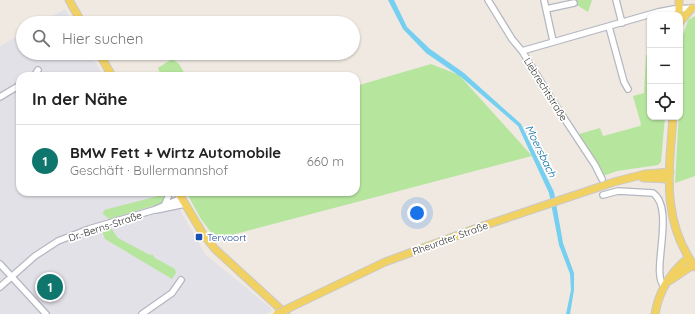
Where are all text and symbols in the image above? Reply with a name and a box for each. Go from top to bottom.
map controls [647,12,683,120]
button: + [647,12,683,48]
search box [16,16,360,60]
icon: search [30,27,52,49]
text: Hier suchen [62,29,143,48]
button: − [647,48,683,84]
street label: Liebrechtstraße [521,55,570,124]
button: locate [647,84,683,120]
text: In der Nähe [32,88,128,109]
water label: Moersbach [522,122,560,180]
text: BMW Fett + Wirtz Automobile [70,143,281,162]
text: 1 [42,153,48,169]
text: 660 m [307,153,344,169]
text: Geschäft · Bullermannshof [70,162,228,178]
your location [407,203,427,223]
street label: Dr.-Berns-Straße [67,208,144,244]
street label: Rheurdter Straße [411,219,490,258]
place label: Tervoort [207,231,247,244]
marker: Tervoort [194,232,204,242]
pin: 1 [37,272,63,302]

